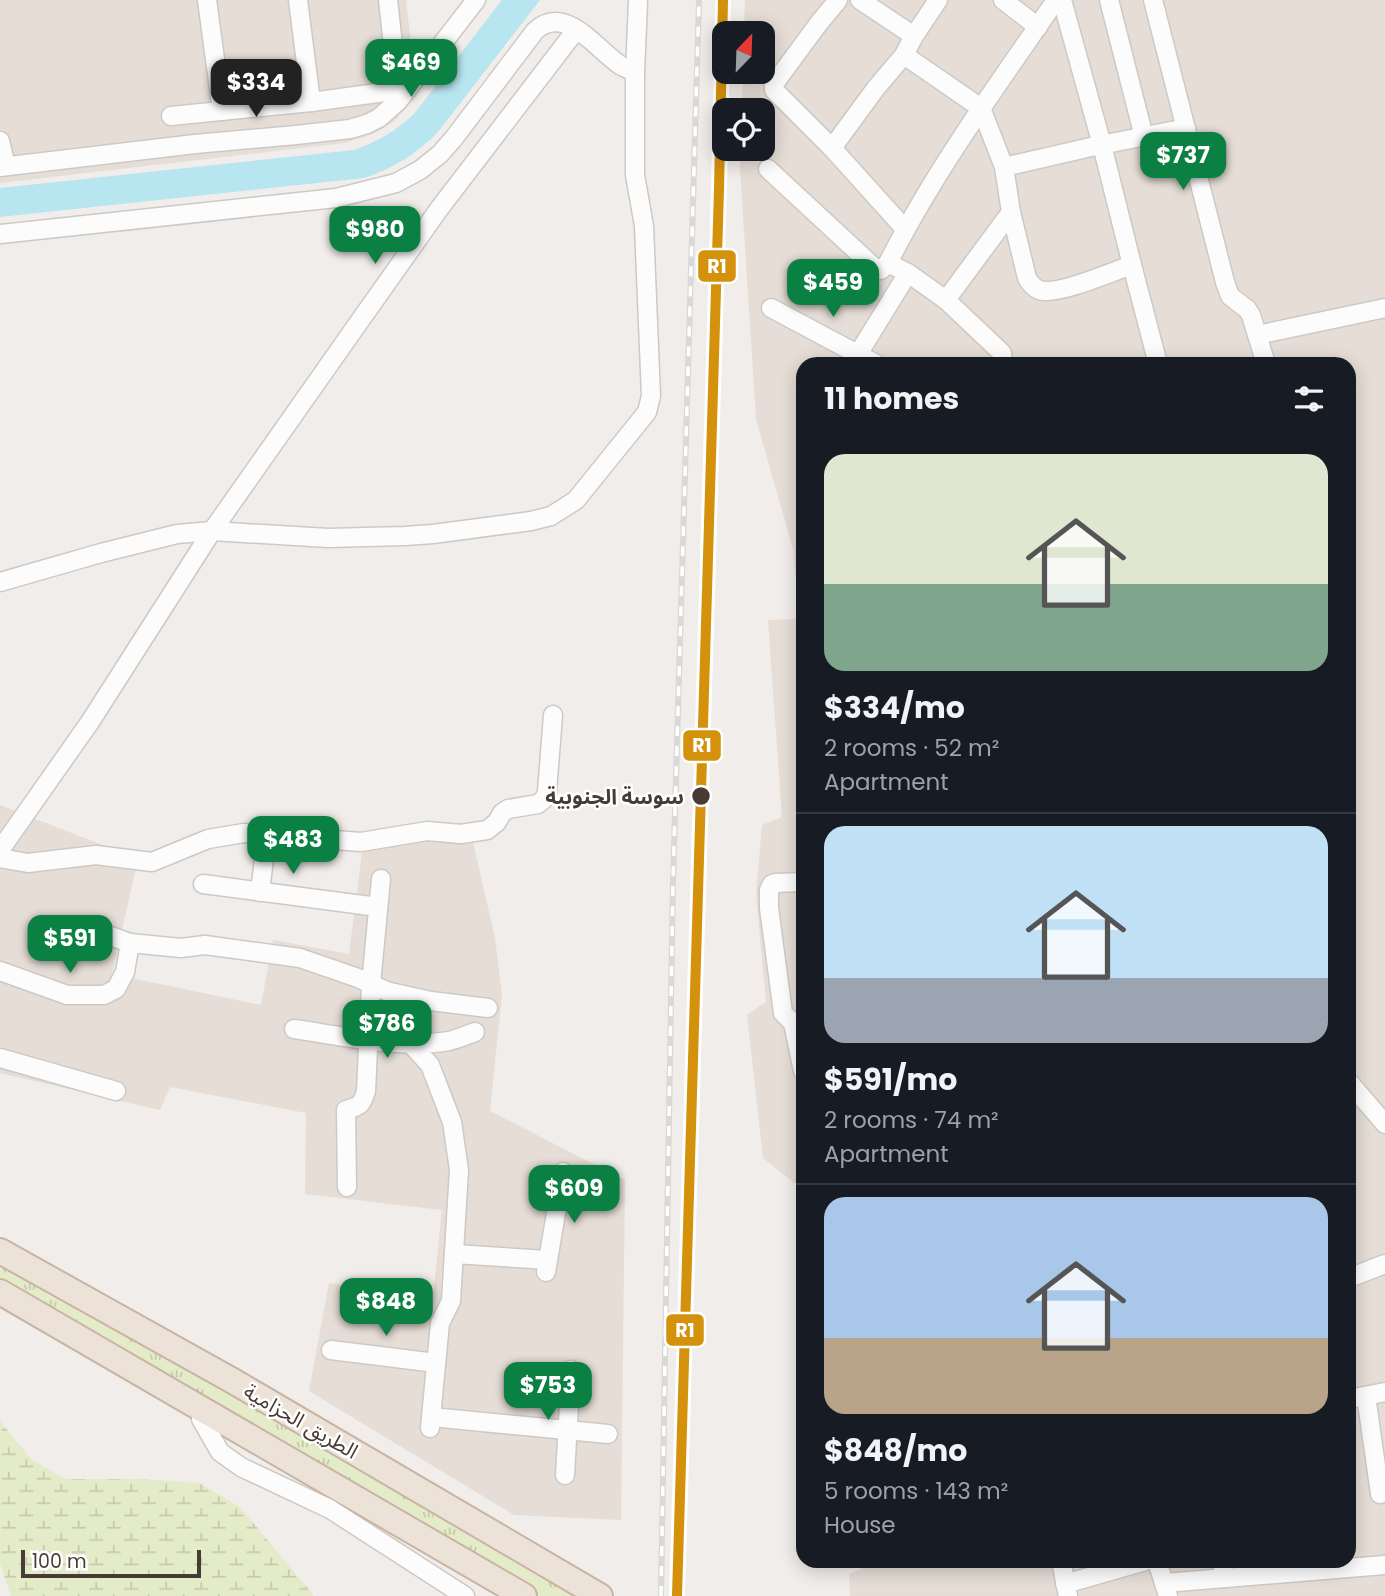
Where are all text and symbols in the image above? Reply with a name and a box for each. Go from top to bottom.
north arrow [712,21,775,84]
map controls [712,21,775,161]
pin: $469 [370,40,452,99]
text: $469 [381,46,441,78]
pin: $334 [215,60,297,119]
text: $334 [227,66,285,98]
button: locate [712,98,775,161]
pin: $737 [1142,132,1224,192]
text: $737 [1156,139,1210,171]
pin: $980 [334,206,416,266]
text: $980 [345,213,405,245]
line badge: R1 [697,249,737,283]
text: R1 [707,253,727,280]
pin: $459 [792,260,874,319]
text: $459 [803,266,863,298]
text: 11 homes [824,377,959,420]
icon: filters [1290,380,1328,418]
icon: home [1013,500,1139,626]
text: $334/mo [824,686,965,729]
line badge: R1 [682,729,722,762]
text: R1 [692,732,712,759]
text: 2 rooms · 52 m² [824,732,999,764]
text: Apartment [824,766,949,798]
place label: سوسة الجنوبية [545,782,684,811]
marker: سوسة الجنوبية [690,785,712,807]
pin: $483 [252,816,334,876]
text: $483 [263,823,323,855]
icon: home [1013,872,1139,998]
pin: $591 [29,916,111,975]
text: $591 [44,922,96,954]
pin: $786 [346,1000,428,1060]
text: $786 [359,1007,416,1039]
text: $591/mo [824,1058,957,1101]
text: 2 rooms · 74 m² [824,1104,999,1136]
text: Apartment [824,1138,949,1170]
pin: $609 [533,1166,615,1225]
text: $609 [545,1172,603,1204]
icon: home [1013,1243,1139,1369]
pin: $848 [345,1278,427,1338]
text: $848 [356,1285,416,1317]
line badge: R1 [665,1313,705,1347]
text: R1 [675,1317,695,1344]
pin: $753 [507,1362,589,1422]
text: $753 [520,1369,576,1401]
street label: الطريق الحزامية [238,1377,364,1465]
text: $848/mo [824,1429,967,1472]
text: 5 rooms · 143 m² [824,1475,1008,1507]
text: House [824,1509,896,1541]
scale bar [21,1547,201,1579]
text: 100 m [32,1548,87,1575]

